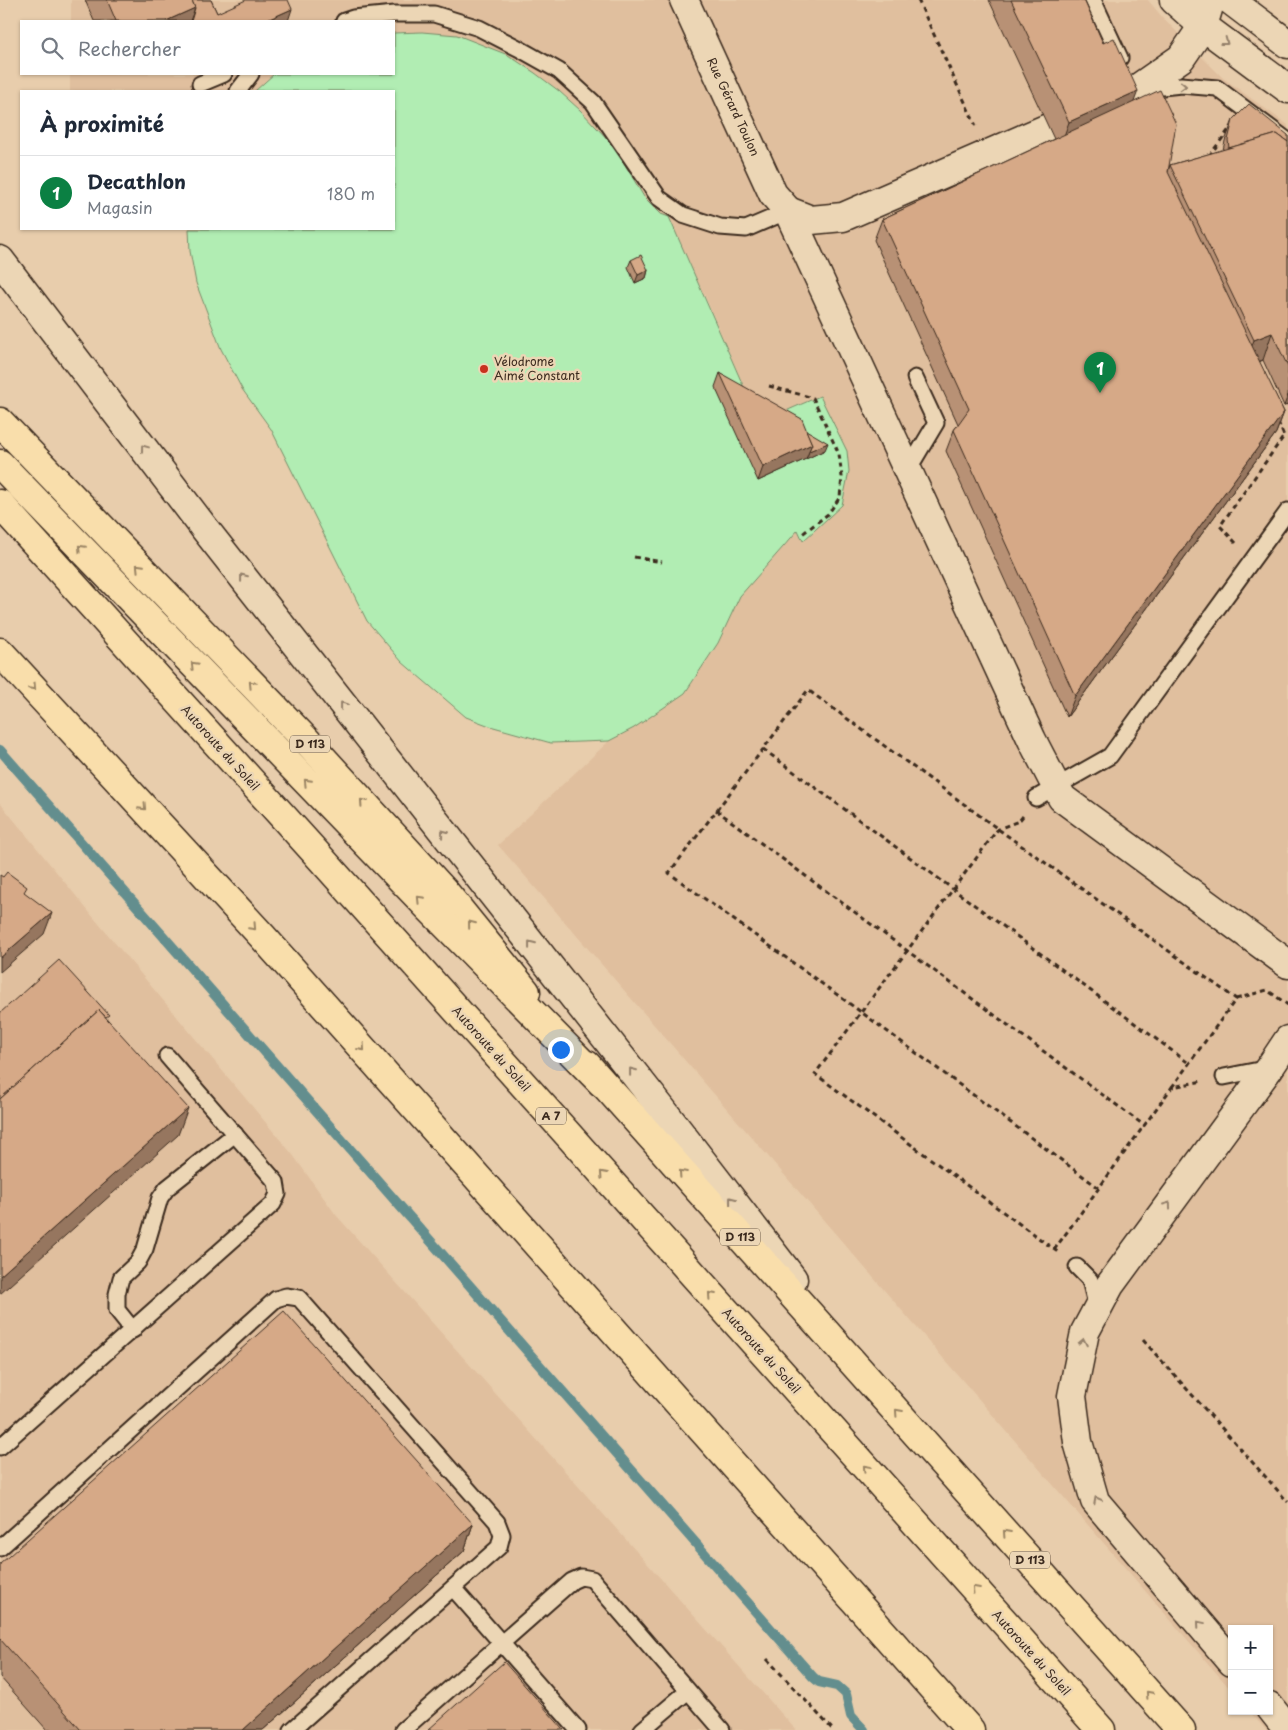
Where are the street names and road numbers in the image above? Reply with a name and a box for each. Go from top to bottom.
street label: Rue Gérard Toulon [703,54,765,159]
street label: Autoroute du Soleil [177,701,264,794]
road number: D 113 [290,736,330,752]
street label: Autoroute du Soleil [448,1002,535,1095]
road number: A 7 [536,1108,566,1124]
road number: D 113 [720,1228,760,1246]
street label: Autoroute du Soleil [718,1304,805,1397]
road number: D 113 [1010,1552,1050,1568]
street label: Autoroute du Soleil [988,1606,1075,1699]

